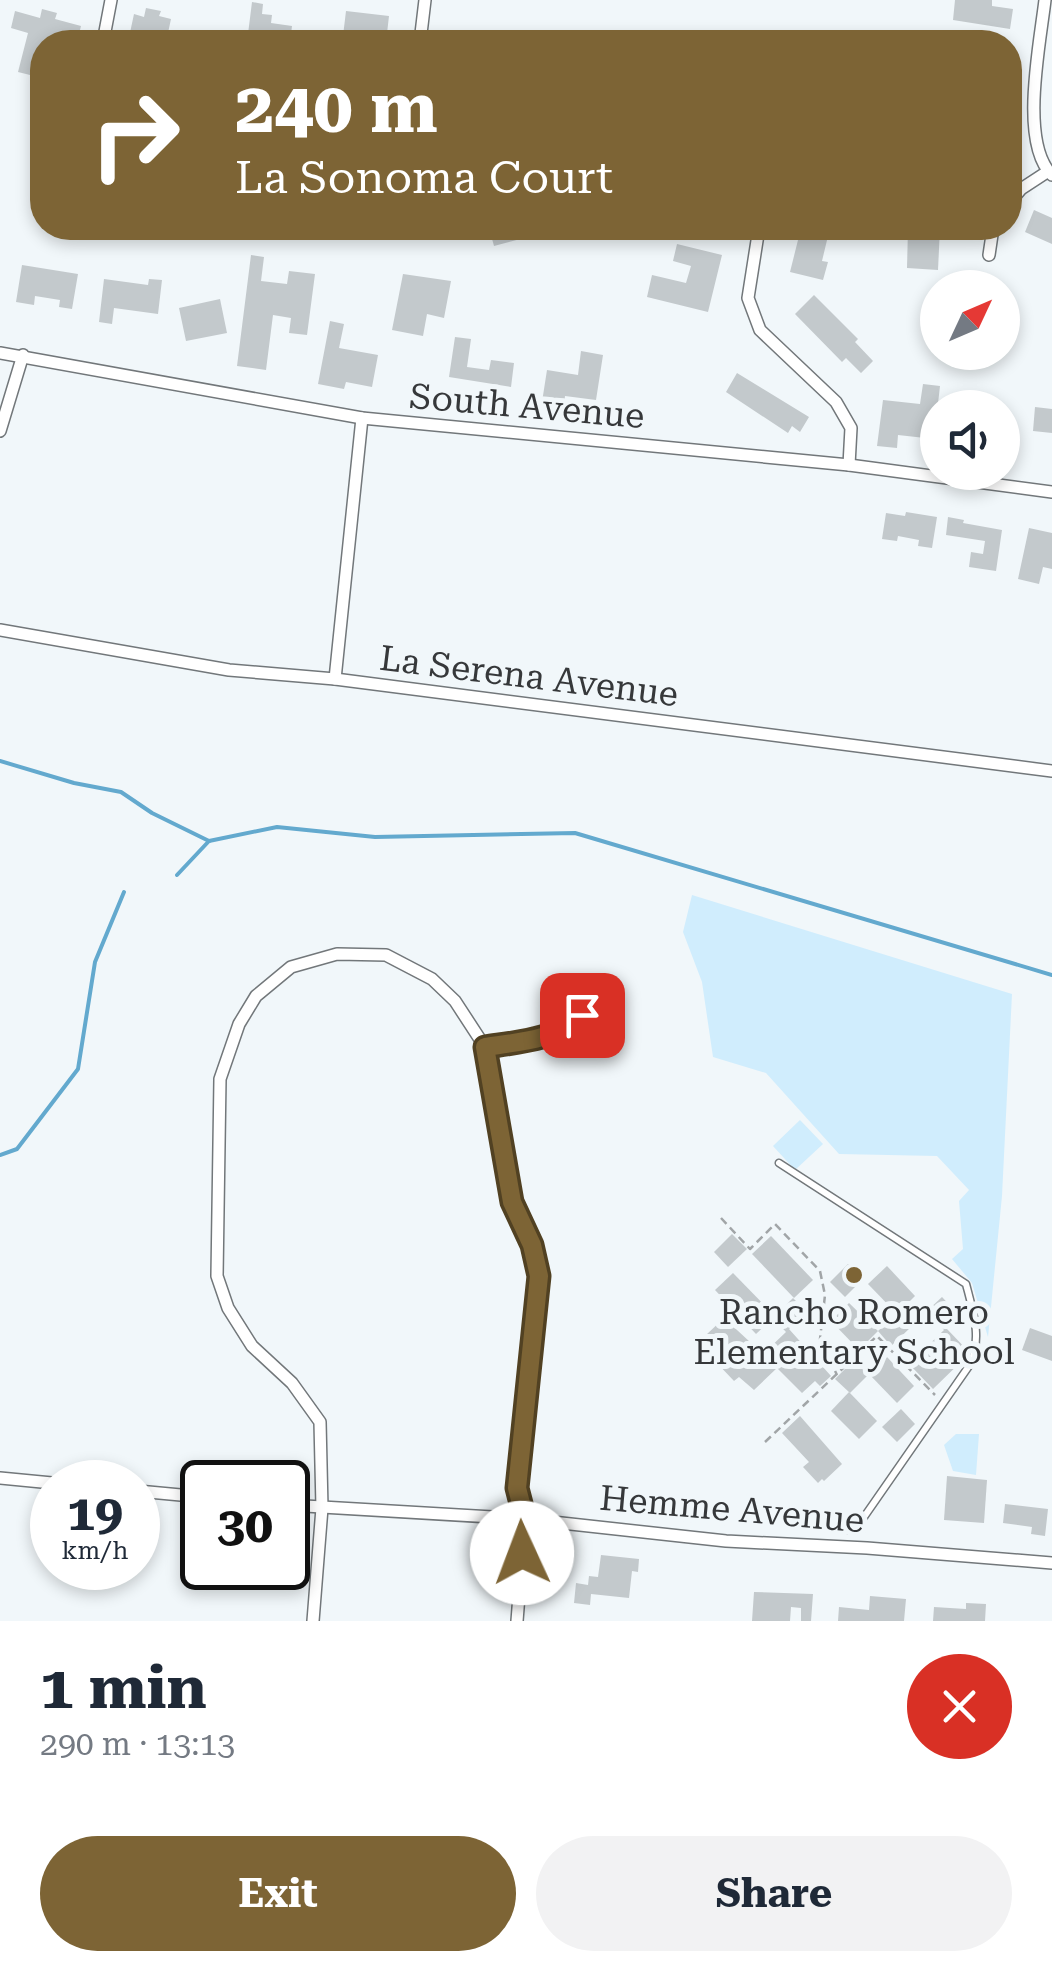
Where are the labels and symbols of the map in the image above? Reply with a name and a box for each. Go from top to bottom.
north arrow [920,270,1020,370]
street label: South Avenue [408,376,646,437]
street label: La Serena Avenue [377,638,681,715]
pin [540,973,625,1058]
marker: Rancho Romero Elementary School [843,1264,865,1286]
place label: Rancho Romero Elementary School [694,1292,1015,1373]
speed limit sign: 30 [180,1460,310,1590]
street label: Hemme Avenue [598,1478,866,1541]
position arrow [470,1501,574,1605]

